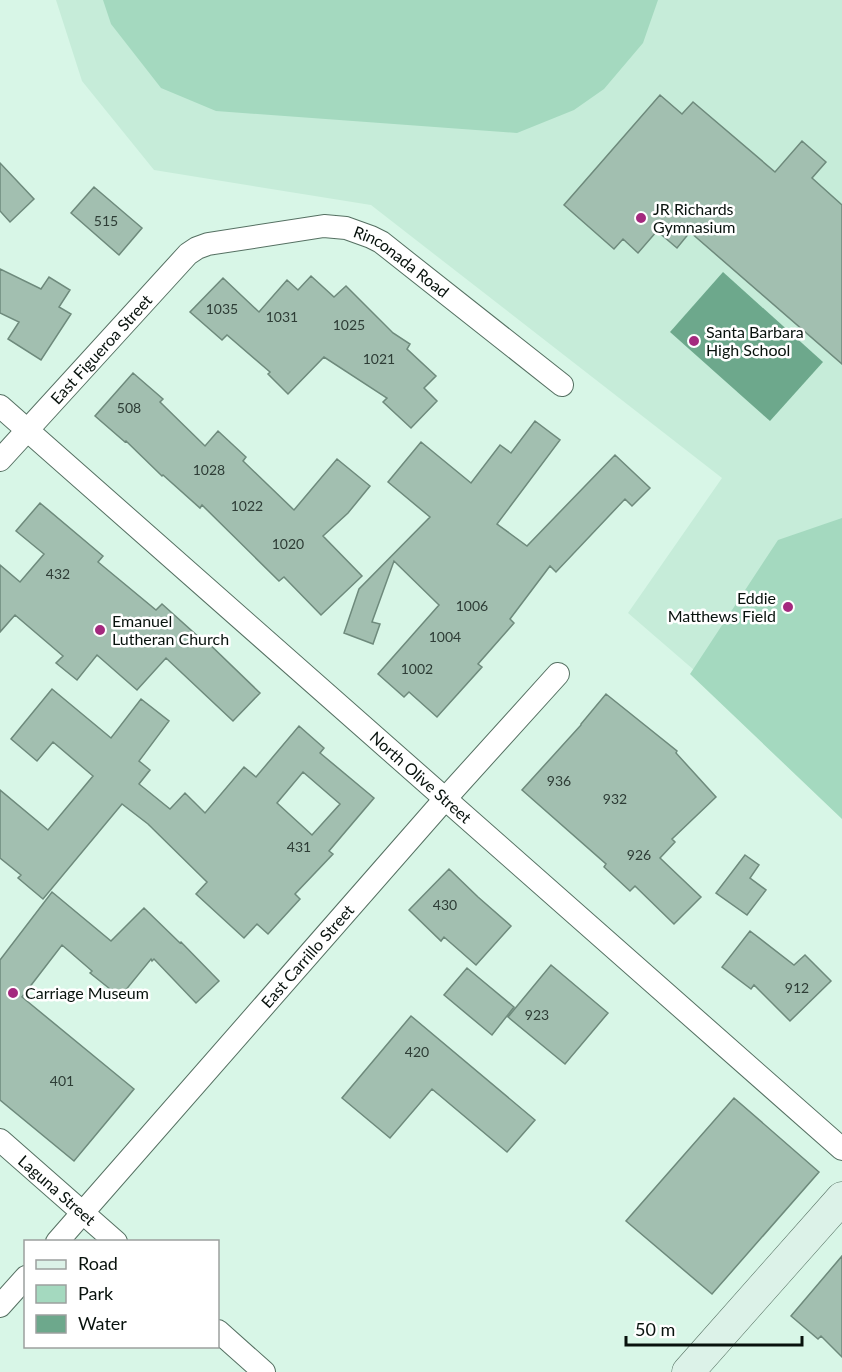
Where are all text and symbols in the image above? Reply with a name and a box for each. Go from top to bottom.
place label: JR Richards Gymnasium [653,199,736,236]
marker: JR Richards Gymnasium [634,211,648,225]
house number: 515 [94,212,118,229]
street label: Rinconada Road [351,222,453,301]
street label: East Figueroa Street [46,290,156,407]
house number: 1035 [206,300,238,317]
house number: 1031 [266,308,298,325]
house number: 1025 [333,316,365,333]
place label: Santa Barbara High School [706,322,804,359]
marker: Santa Barbara High School [687,334,701,348]
house number: 1021 [363,350,395,367]
house number: 508 [117,399,141,416]
house number: 1028 [193,461,225,478]
house number: 1022 [231,497,263,514]
house number: 1020 [272,535,304,552]
house number: 432 [46,565,70,582]
place label: Eddie Matthews Field [668,588,776,625]
house number: 1006 [456,597,488,614]
marker: Eddie Matthews Field [781,600,795,614]
place label: Emanuel Lutheran Church [112,611,229,648]
marker: Emanuel Lutheran Church [93,623,107,637]
house number: 1004 [429,628,461,645]
house number: 1002 [401,660,433,677]
street label: North Olive Street [366,727,476,827]
house number: 936 [547,772,571,789]
house number: 932 [603,790,627,807]
house number: 431 [287,838,311,855]
house number: 926 [627,846,651,863]
house number: 430 [433,896,457,913]
street label: East Carrillo Street [257,900,357,1011]
house number: 912 [785,979,809,996]
place label: Carriage Museum [25,983,149,1002]
marker: Carriage Museum [6,986,20,1000]
house number: 923 [525,1006,549,1023]
house number: 420 [405,1043,429,1060]
house number: 401 [50,1072,74,1089]
street label: Laguna Street [15,1151,100,1229]
legend [24,1240,219,1348]
text: Road [78,1252,118,1274]
text: Park [78,1282,114,1304]
scale bar [626,1309,802,1347]
text: Water [78,1312,127,1334]
text: 50 m [635,1318,675,1340]

